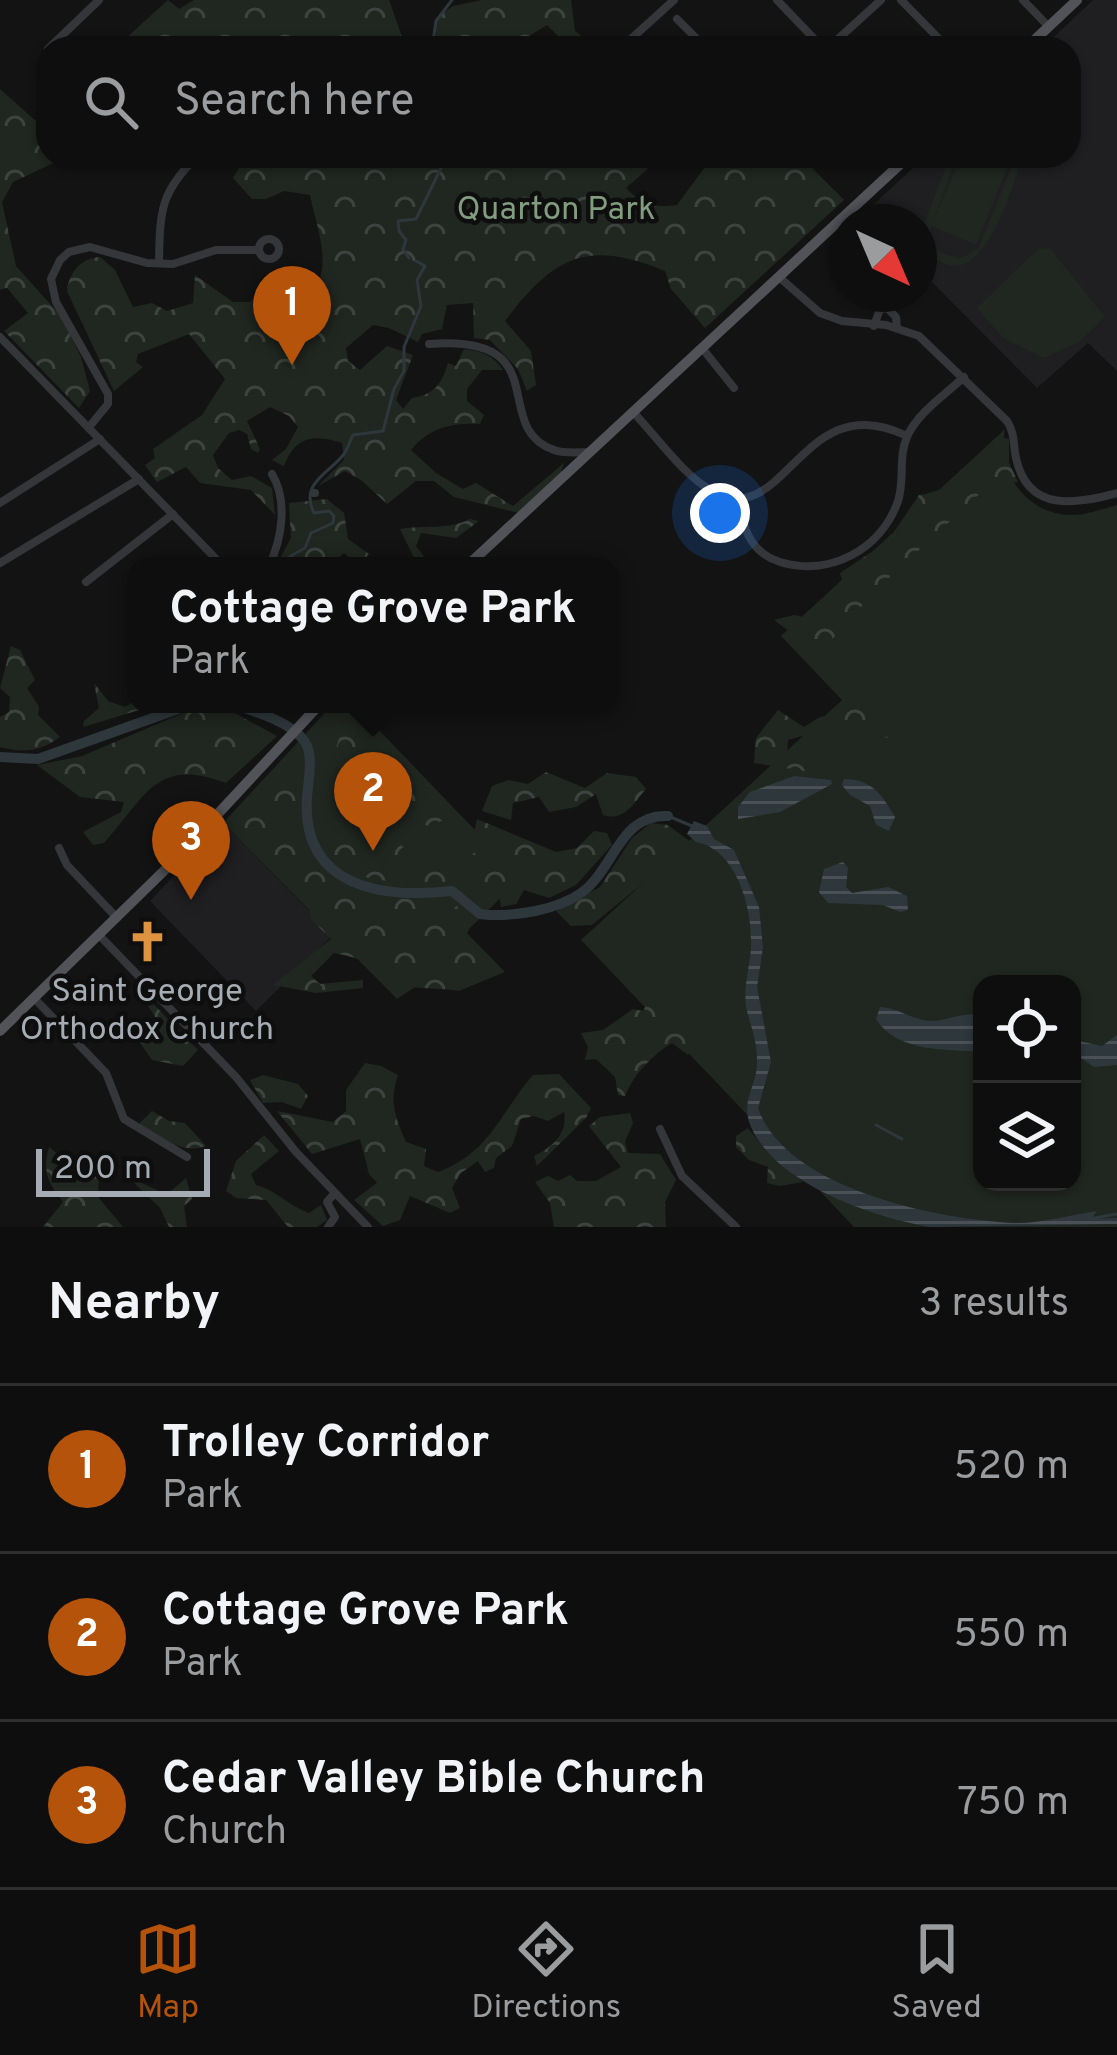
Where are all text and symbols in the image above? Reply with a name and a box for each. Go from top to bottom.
search box [36,36,1081,168]
icon: search [78,69,144,135]
text: Search here [174,74,414,131]
park label: Quarton Park [457,190,655,232]
north arrow [829,204,937,312]
pin: 1 [253,266,331,365]
your location [690,483,750,543]
popup [127,557,619,713]
text: Cottage Grove Park [170,582,576,639]
text: Park [170,639,250,688]
pin: 2 [334,752,412,851]
pin: 3 [152,801,230,900]
church icon: Saint George Orthodox Church [124,918,170,964]
place label: Saint George Orthodox Church [20,972,274,1052]
map controls [973,975,1081,1191]
button: locate [973,975,1081,1083]
button: layers [973,1083,1081,1191]
scale bar [36,1143,210,1196]
text: 200 m [54,1149,152,1191]
text: Nearby [48,1273,220,1338]
text: 3 results [919,1281,1069,1330]
text: Trolley Corridor [162,1416,489,1473]
text: 1 [79,1444,95,1493]
text: 520 m [954,1444,1069,1493]
text: Park [162,1473,243,1522]
text: Cottage Grove Park [162,1584,569,1641]
text: 2 [75,1612,99,1661]
text: 550 m [953,1612,1069,1661]
text: Park [162,1641,243,1690]
text: Cedar Valley Bible Church [162,1752,705,1809]
text: 3 [75,1780,99,1829]
text: 750 m [957,1780,1069,1829]
text: Church [162,1809,287,1858]
tab: Map [135,1916,201,2030]
tab: Directions [471,1916,621,2030]
tab: Saved [891,1916,982,2030]

